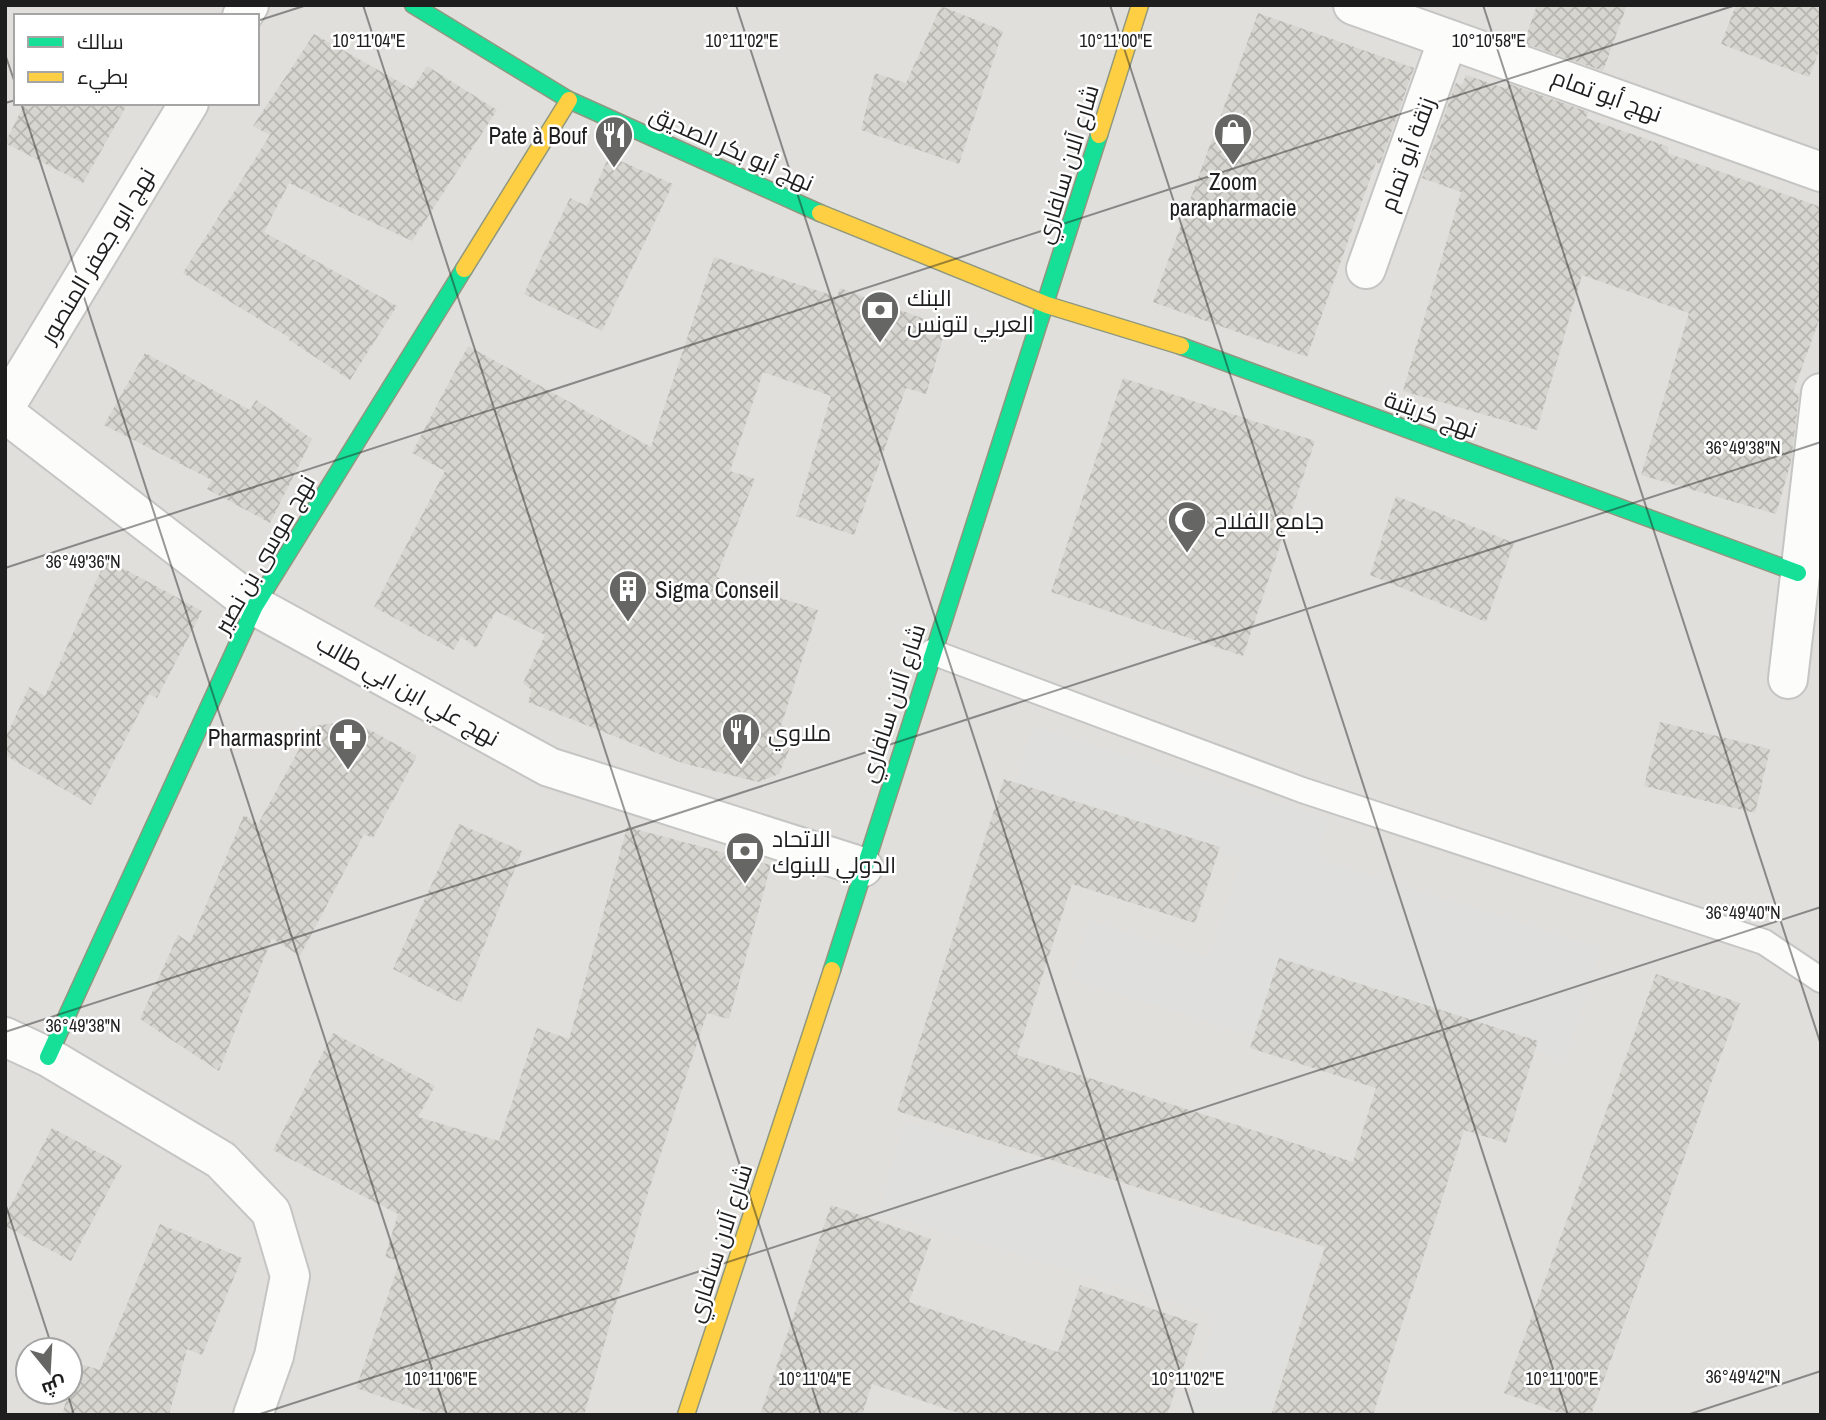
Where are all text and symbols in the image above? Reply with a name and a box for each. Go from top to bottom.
legend [14,14,259,105]
text: سالك [77,27,124,56]
text: 10°11'04"E [332,28,406,53]
text: 10°11'02"E [705,28,779,53]
text: 10°11'00"E [1079,28,1153,53]
text: 10°10'58"E [1452,28,1526,53]
street label: نهج أبو تمام [1547,61,1666,130]
text: بطيء [77,62,128,93]
street label: شارع آلان سافاري [1028,81,1109,248]
street label: زنقة أبو تمام [1372,93,1443,216]
street label: نهج أبو بكر الصديق [645,98,819,199]
shop icon: Zoom parapharmacie [1212,111,1254,166]
restaurant icon: Pate à Bouf [593,114,635,169]
place label: Pate à Bouf [488,120,588,151]
street label: نهج ابو جعفر المنصور [31,161,163,351]
place label: Zoom parapharmacie [1170,166,1296,223]
place label: البنك العربي لتونس [907,282,1034,342]
bank icon: البنك العربي لتونس [859,289,901,344]
street label: نهج كريتبة [1380,383,1482,446]
text: 36°49'38"N [1705,435,1781,460]
street label: نهج موسى بن نصير [205,469,323,641]
mosque icon: جامع الفلاح [1166,499,1208,554]
place label: جامع الفلاح [1214,505,1324,537]
text: 36°49'36"N [45,549,121,574]
building icon: Sigma Conseil [607,568,649,623]
place label: Sigma Conseil [655,574,779,605]
street label: شارع آلان سافاري [852,620,935,787]
street label: نهج علي ابن ابي طالب [310,627,505,756]
restaurant icon: ملاوي [720,711,762,766]
pharmacy icon: Pharmasprint [327,716,369,771]
place label: ملاوي [768,717,831,751]
place label: Pharmasprint [208,722,321,753]
place label: الاتحاد الدولي للبنوك [772,823,896,883]
bank icon: الاتحاد الدولي للبنوك [724,830,766,885]
text: 36°49'40"N [1705,900,1781,925]
text: 36°49'38"N [45,1013,121,1038]
street label: شارع آلان سافاري [679,1160,762,1327]
north arrow [14,1336,84,1406]
text: 36°49'42"N [1705,1364,1781,1389]
text: 10°11'06"E [404,1366,478,1391]
text: 10°11'04"E [778,1366,852,1391]
text: 10°11'02"E [1151,1366,1225,1391]
text: 10°11'00"E [1525,1366,1599,1391]
text: ش [39,1371,70,1403]

